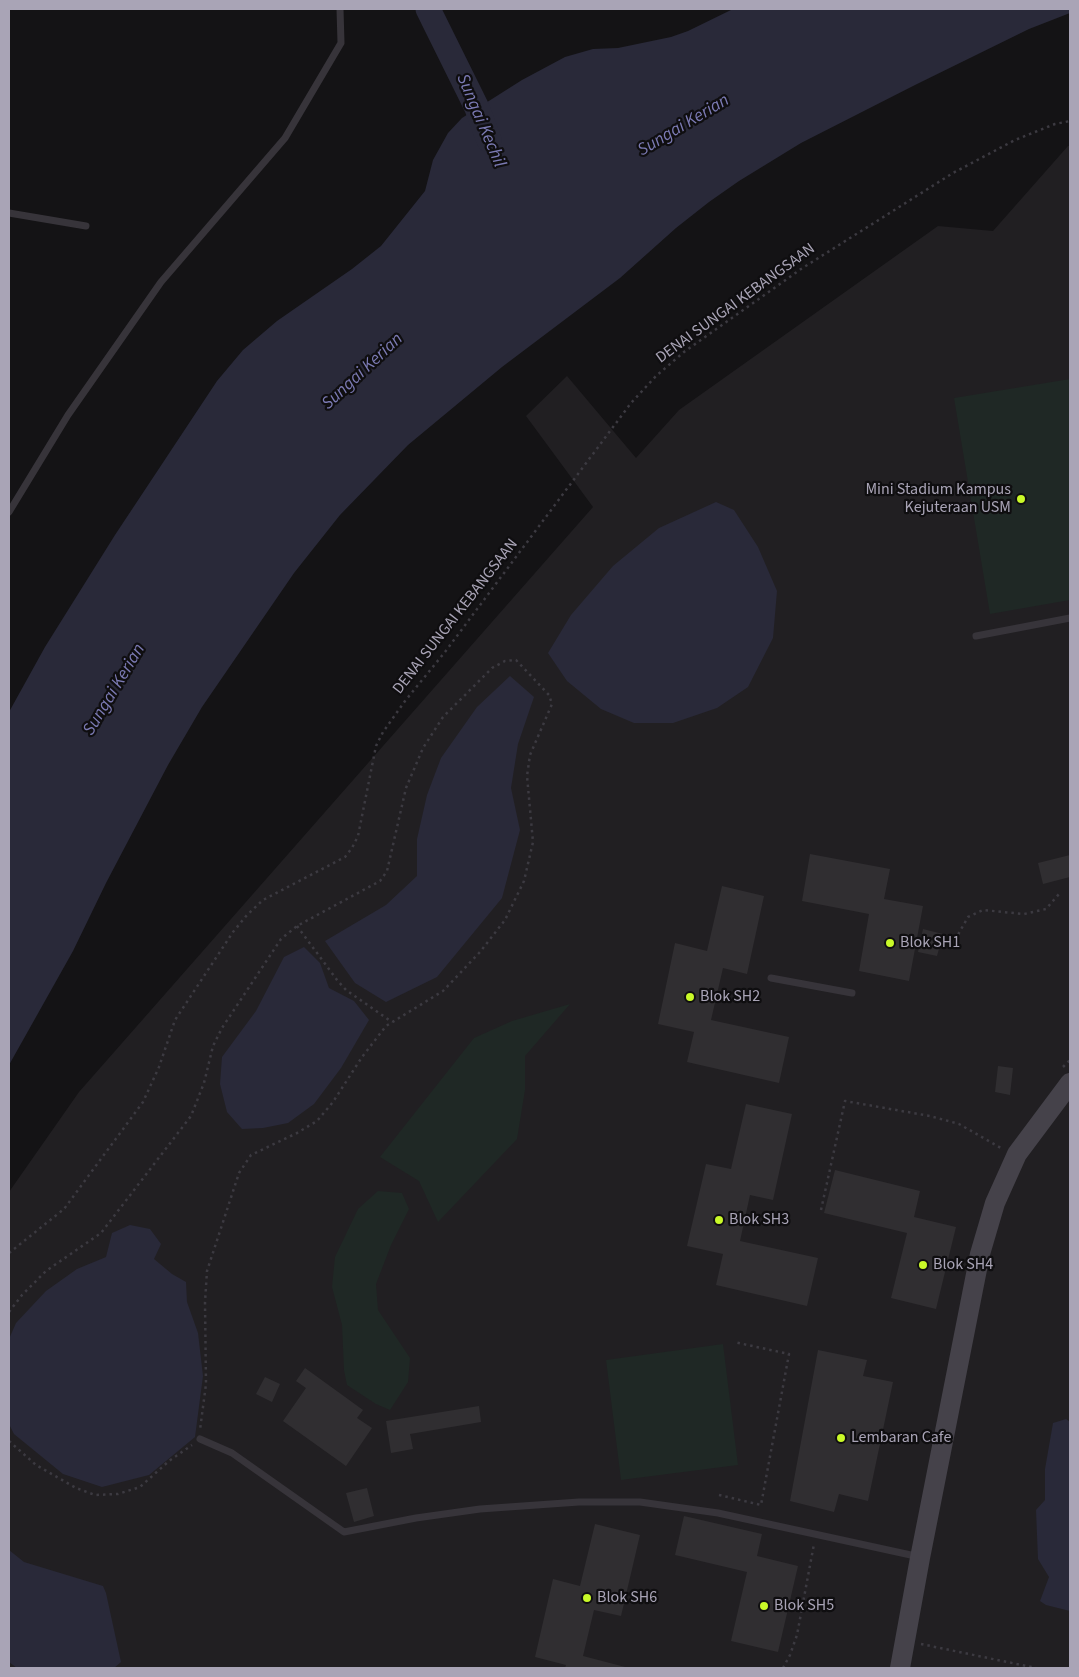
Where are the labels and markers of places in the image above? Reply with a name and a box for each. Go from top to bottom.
place label: Mini Stadium Kampus Kejuteraan USM [865,480,1011,518]
marker: Mini Stadium Kampus Kejuteraan USM [1015,493,1027,505]
place label: Blok SH1 [900,933,960,953]
marker: Blok SH1 [884,937,896,949]
place label: Blok SH2 [700,987,760,1007]
marker: Blok SH2 [684,991,696,1003]
place label: Blok SH3 [729,1210,789,1230]
marker: Blok SH3 [713,1214,725,1226]
place label: Blok SH4 [933,1255,993,1275]
marker: Blok SH4 [917,1259,929,1271]
place label: Lembaran Cafe [851,1428,951,1448]
marker: Lembaran Cafe [835,1432,847,1444]
place label: Blok SH6 [597,1588,657,1608]
marker: Blok SH6 [581,1592,593,1604]
place label: Blok SH5 [774,1596,834,1616]
marker: Blok SH5 [758,1600,770,1612]

